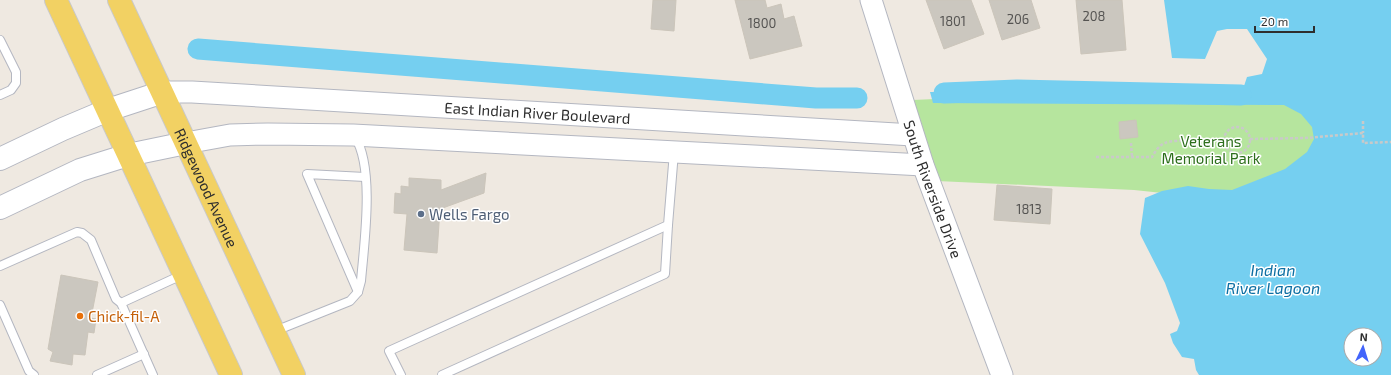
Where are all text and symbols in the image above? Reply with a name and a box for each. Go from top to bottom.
house number: 208 [1082,8,1106,24]
scale bar [1255,8,1314,34]
house number: 206 [1007,11,1029,27]
house number: 1801 [940,13,966,29]
text: 20 m [1261,14,1288,28]
house number: 1800 [748,15,776,31]
street label: East Indian River Boulevard [444,98,631,127]
street label: South Riverside Drive [900,118,966,261]
street label: Ridgewood Avenue [171,125,242,250]
park label: Veterans Memorial Park [1162,132,1261,167]
house number: 1813 [1016,201,1042,217]
place label: Wells Fargo [429,205,510,223]
marker: Wells Fargo [416,209,426,219]
water label: Indian River Lagoon [1226,260,1320,297]
place label: Chick-fil-A [88,307,160,325]
marker: Chick-fil-A [75,311,85,321]
north arrow [1343,327,1383,367]
text: N [1359,330,1368,343]

